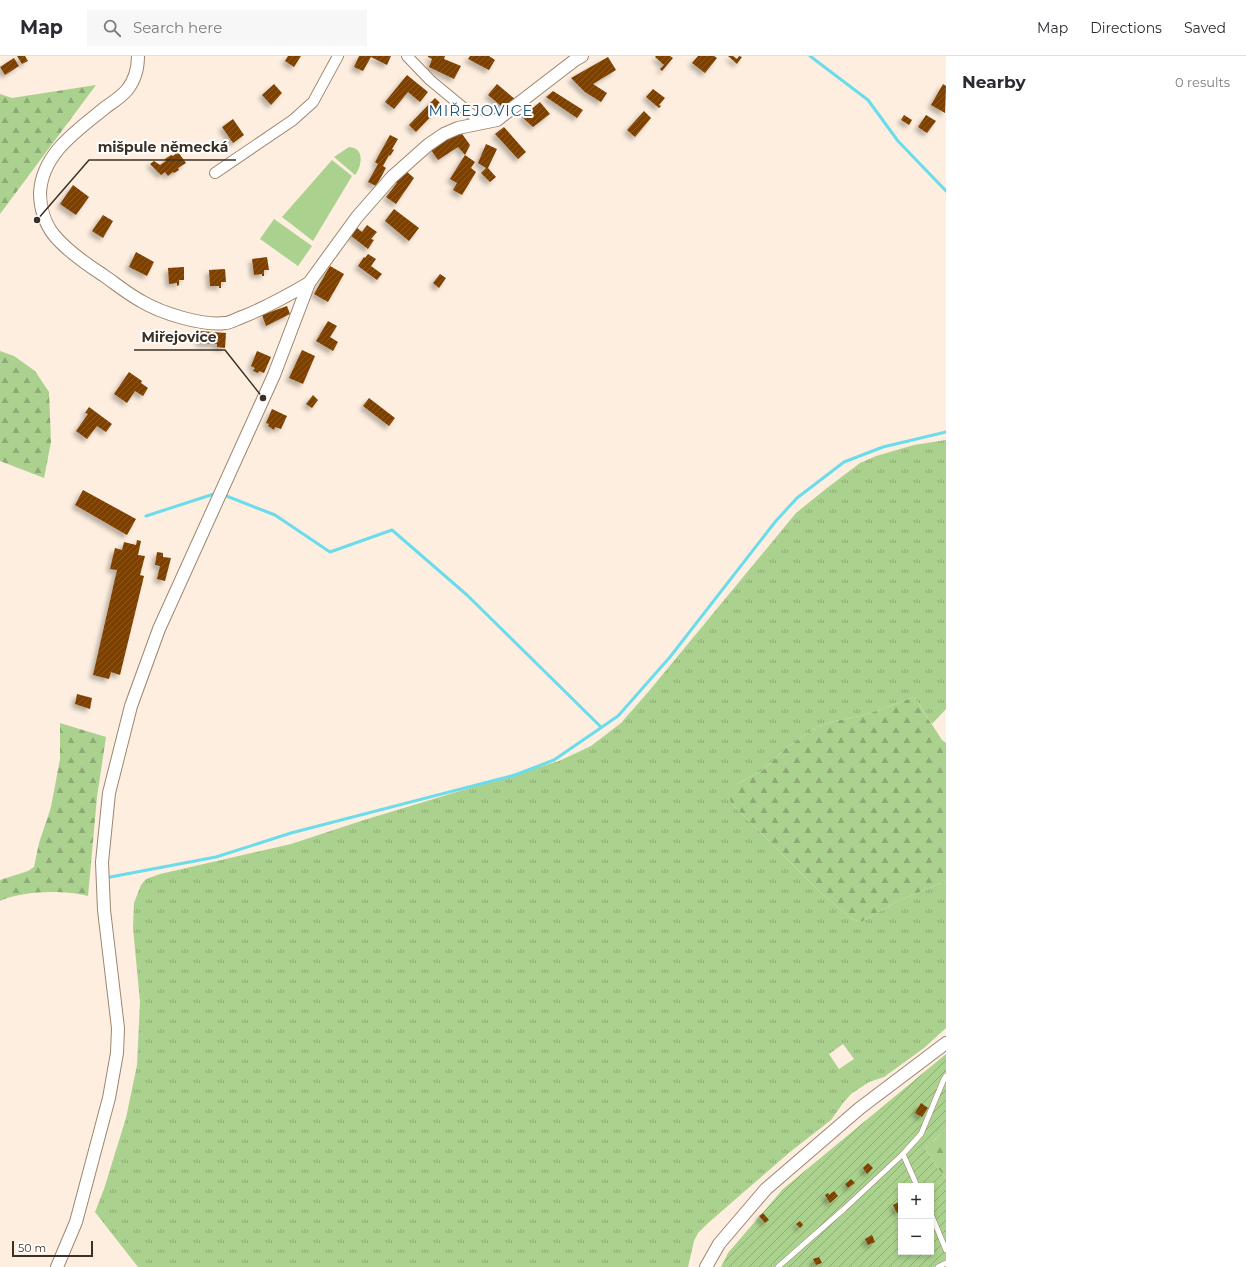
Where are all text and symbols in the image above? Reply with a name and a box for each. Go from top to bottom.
search box [87,10,367,46]
text: Map [20,16,63,39]
icon: search [101,17,123,39]
text: Search here [133,18,222,37]
text: Map [1037,19,1068,37]
text: Directions [1090,19,1162,37]
text: Saved [1184,19,1226,37]
text: Nearby [962,72,1026,92]
text: 0 results [1175,74,1230,90]
district label: MIŘEJOVICE [429,101,533,120]
callout: mišpule německá [89,134,236,160]
text: mišpule německá [98,138,228,156]
callout: Miřejovice [134,324,225,350]
text: Miřejovice [141,328,217,346]
map controls [898,1183,934,1255]
button: + [898,1183,934,1219]
button: − [898,1219,934,1255]
scale bar [12,1239,93,1258]
text: 50 m [18,1241,46,1255]

